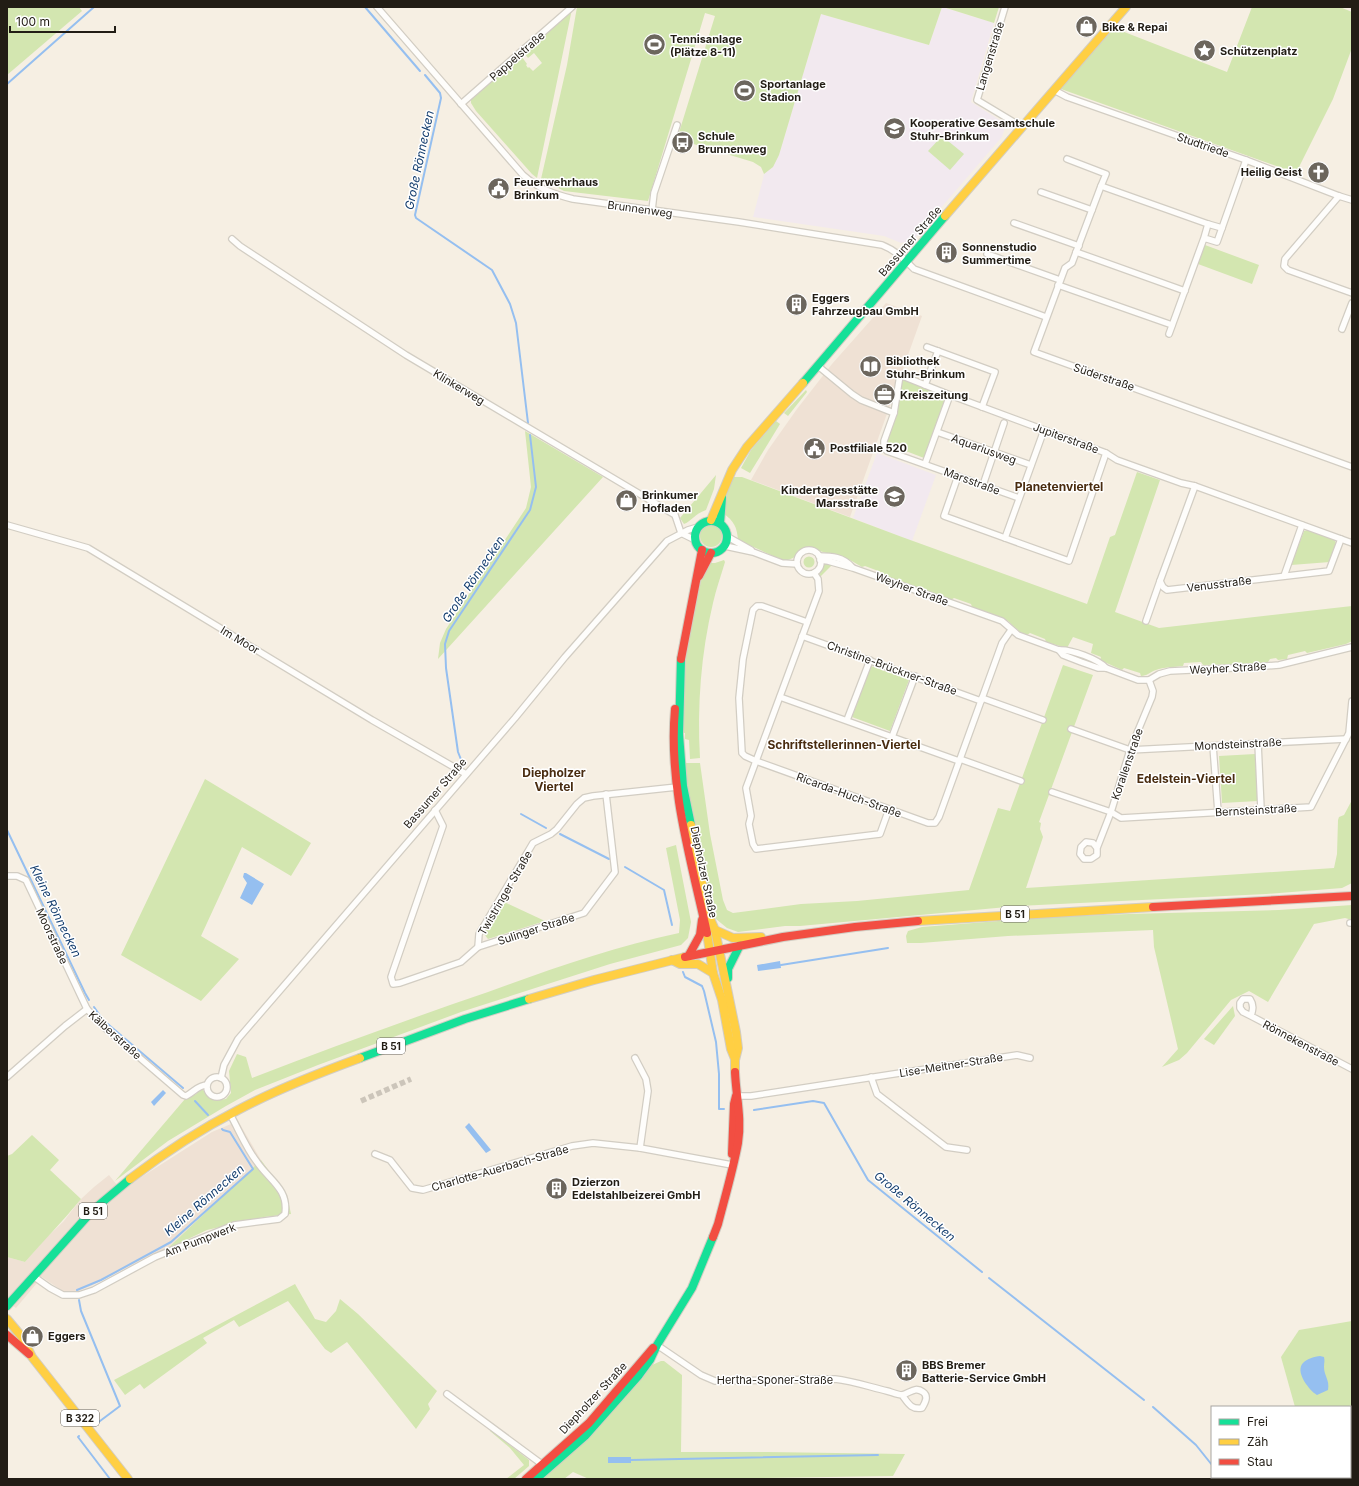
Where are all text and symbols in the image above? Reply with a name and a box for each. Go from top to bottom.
scale bar [10,8,115,34]
text: 100 m [16,14,50,29]
shop icon: Bike & Repai [1073,14,1099,40]
street label: Langenstraße [973,20,1007,92]
place label: Bike & Repai [1102,20,1168,34]
street label: Pappelstraße [486,28,548,84]
sports icon: Tennisanlage (Plätze 8-11) [642,32,668,58]
place label: Tennisanlage (Plätze 8-11) [670,32,742,59]
place icon: Schützenplatz [1192,38,1218,64]
place label: Schützenplatz [1220,44,1298,58]
sports icon: Sportanlage Stadion [732,77,758,103]
place label: Sportanlage Stadion [760,77,826,104]
water label: Große Rönnecken [401,109,437,211]
school or university icon: Kooperative Gesamtschule Stuhr-Brinkum [882,116,908,142]
place label: Kooperative Gesamtschule Stuhr-Brinkum [910,116,1055,143]
bus stop icon: Schule Brunnenweg [670,129,696,155]
place label: Schule Brunnenweg [698,129,766,156]
street label: Studtriede [1175,130,1231,160]
church icon: Heilig Geist [1305,159,1331,185]
place label: Heilig Geist [1241,165,1302,179]
public building icon: Feuerwehrhaus Brinkum [485,175,511,201]
place label: Feuerwehrhaus Brinkum [514,175,598,202]
street label: Brunnenweg [606,197,674,221]
street label: Bassumer Straße [876,203,944,279]
building icon: Sonnenstudio Summertime [933,240,959,266]
place label: Sonnenstudio Summertime [962,240,1037,267]
building icon: Eggers Fahrzeugbau GmbH [784,291,810,317]
place label: Eggers Fahrzeugbau GmbH [812,291,919,318]
library icon: Bibliothek Stuhr-Brinkum [858,354,884,380]
place label: Bibliothek Stuhr-Brinkum [886,354,965,381]
street label: Süderstraße [1072,360,1136,394]
street label: Klinkerweg [431,366,487,408]
office icon: Kreiszeitung [871,382,897,408]
place label: Kreiszeitung [900,388,968,402]
street label: Jupiterstraße [1031,420,1101,456]
street label: Aquariusweg [950,431,1018,467]
public building icon: Postfiliale 520 [801,435,827,461]
place label: Postfiliale 520 [830,441,907,455]
street label: Marsstraße [942,464,1002,498]
district label: Planetenviertel [1015,479,1103,494]
place label: Kindertagesstätte Marsstraße [781,483,878,510]
school or university icon: Kindertagesstätte Marsstraße [881,483,907,509]
shop icon: Brinkumer Hofladen [613,488,639,514]
place label: Brinkumer Hofladen [642,488,698,515]
water label: Große Rönnecken [438,533,508,625]
street label: Weyher Straße [873,569,951,609]
street label: Venusstraße [1186,573,1252,595]
street label: Im Moor [218,623,262,657]
street label: Christine-Brückner-Straße [825,638,959,698]
street label: Weyher Straße [1189,659,1267,677]
street label: Korallenstraße [1108,726,1146,802]
street label: Mondsteinstraße [1194,735,1282,753]
district label: Schriftstellerinnen-Viertel [767,737,921,752]
street label: Bassumer Straße [401,755,469,831]
district label: Diepholzer Viertel [522,765,586,794]
street label: Ricarda-Huch-Straße [794,769,904,821]
district label: Edelstein-Viertel [1137,771,1235,786]
street label: Bernsteinstraße [1215,801,1297,819]
street label: Diepholzer Straße [687,825,721,919]
street label: Twistringer Straße [475,848,535,938]
water label: Kleine Rönnecken [27,862,85,960]
street label: Moorstraße [33,906,71,966]
road number: B 51 [1001,906,1029,922]
street label: Sulinger Straße [496,910,576,948]
street label: Kälberstraße [86,1008,144,1062]
street label: Rönnekenstraße [1260,1017,1342,1069]
road number: B 51 [377,1038,405,1054]
street label: Lise-Meitner-Straße [898,1050,1004,1080]
street label: Charlotte-Auerbach-Straße [430,1142,570,1194]
water label: Kleine Rönnecken [161,1161,247,1239]
water label: Große Rönnecken [871,1168,959,1244]
building icon: Dzierzon Edelstahlbeizerei GmbH [544,1175,570,1201]
place label: Dzierzon Edelstahlbeizerei GmbH [572,1175,701,1202]
road number: B 51 [79,1203,107,1219]
street label: Am Pumpwerk [162,1220,238,1260]
shop icon: Eggers [19,1323,45,1349]
place label: Eggers [48,1329,86,1343]
building icon: BBS Bremer Batterie-Service GmbH [893,1358,919,1384]
place label: BBS Bremer Batterie-Service GmbH [922,1358,1046,1385]
street label: Diepholzer Straße [556,1359,630,1437]
street label: Hertha-Sponer-Straße [717,1373,833,1387]
legend [1211,1406,1351,1478]
road number: B 322 [61,1410,99,1426]
text: Frei [1247,1414,1268,1429]
text: Zäh [1247,1434,1268,1449]
text: Stau [1247,1454,1273,1469]

